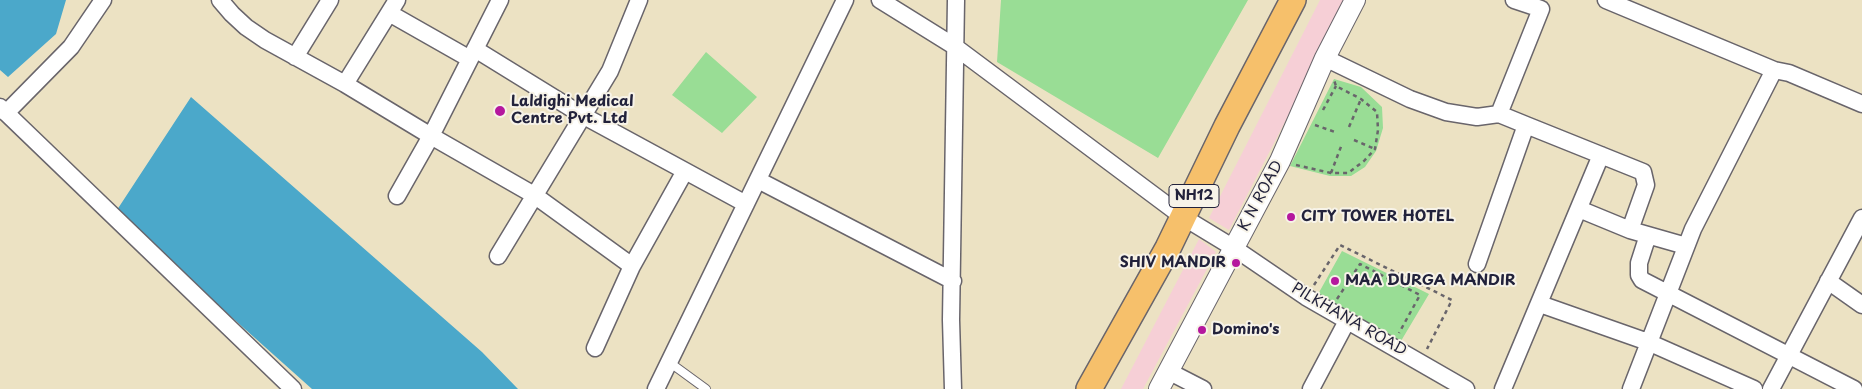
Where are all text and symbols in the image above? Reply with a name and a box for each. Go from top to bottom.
place label: Laldighi Medical Centre Pvt. Ltd [511,93,634,128]
marker: Laldighi Medical Centre Pvt. Ltd [493,104,507,118]
street label: K N ROAD [1235,158,1287,234]
road number: NH12 [1169,185,1219,208]
place label: CITY TOWER HOTEL [1301,208,1454,226]
marker: CITY TOWER HOTEL [1285,211,1297,223]
place label: SHIV MANDIR [1120,254,1226,272]
marker: SHIV MANDIR [1230,257,1242,269]
place label: MAA DURGA MANDIR [1345,272,1515,290]
marker: MAA DURGA MANDIR [1329,275,1341,287]
street label: PILKHANA ROAD [1288,280,1410,360]
place label: Domino's [1212,321,1279,339]
marker: Domino's [1196,324,1208,336]

